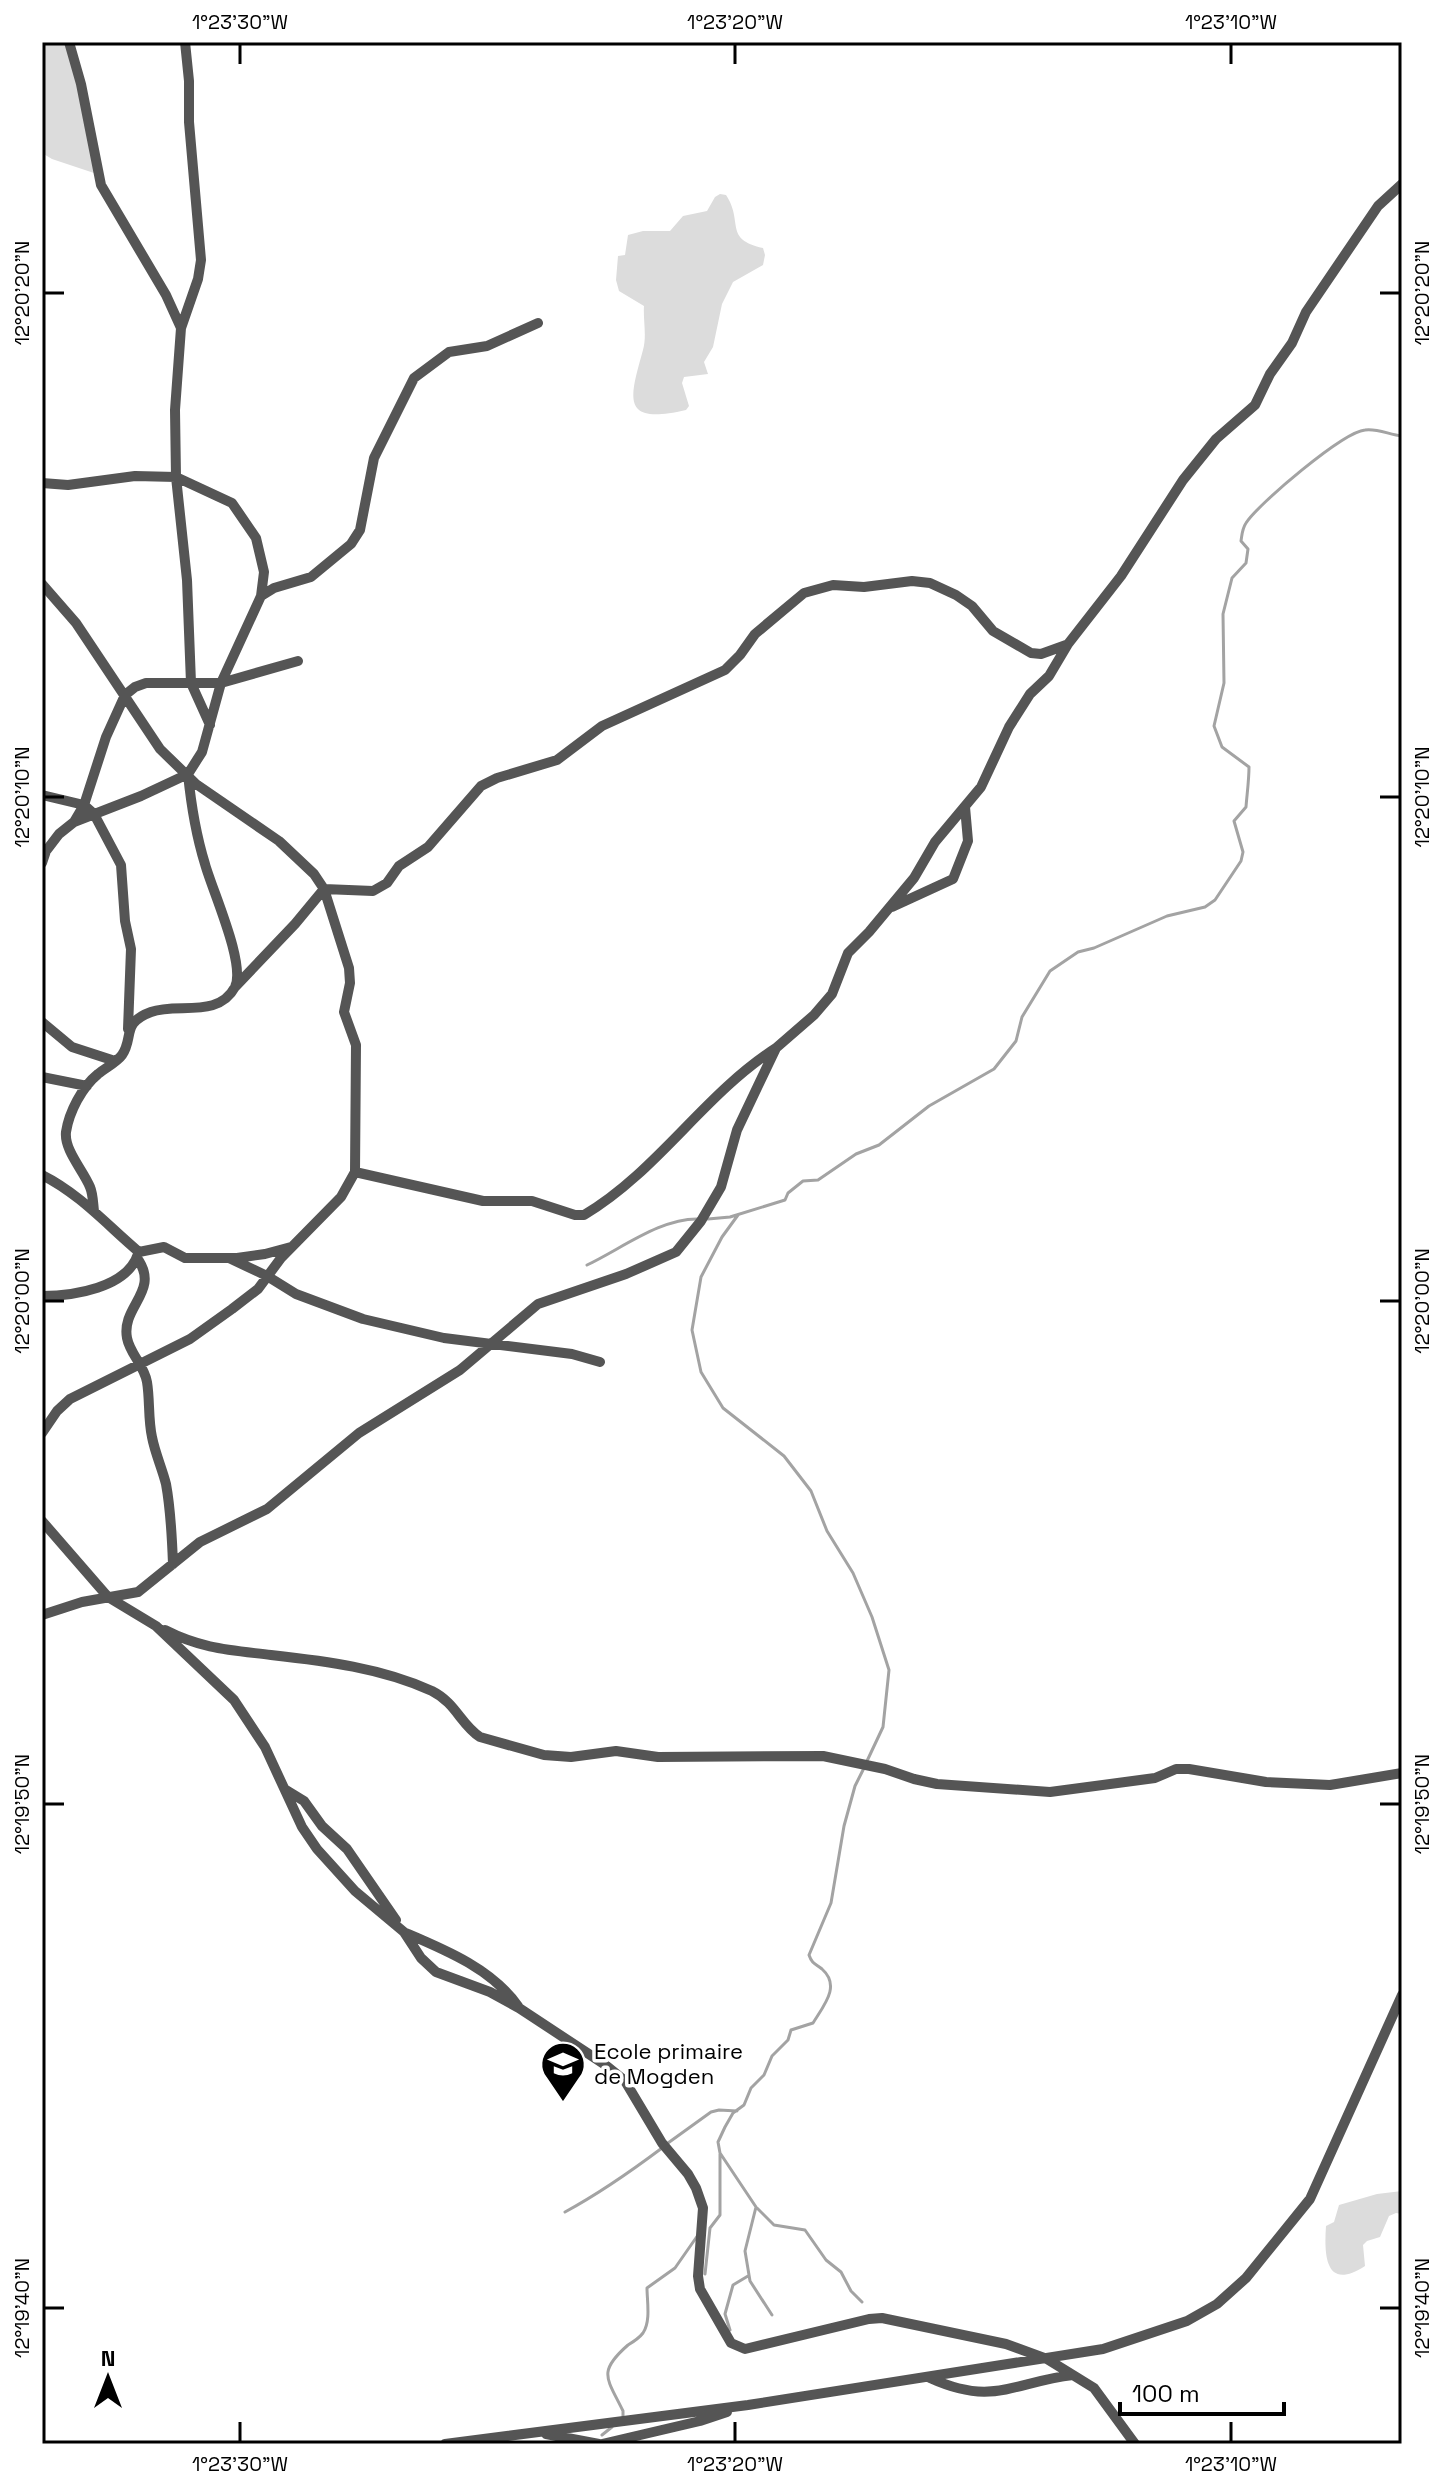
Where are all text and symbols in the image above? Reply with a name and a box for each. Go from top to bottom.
text: 1°23'30"W [192,9,288,35]
text: 1°23'20"W [687,9,783,35]
text: 1°23'10"W [1185,9,1277,35]
text: 12°20'20"N [9,241,35,345]
text: 12°20'20"N [1409,241,1435,345]
text: 12°20'10"N [9,747,35,847]
text: 12°20'10"N [1409,747,1435,847]
text: 12°20'00"N [9,1248,35,1354]
text: 12°20'00"N [1409,1248,1435,1354]
text: 12°19'50"N [9,1754,35,1854]
text: 12°19'50"N [1409,1754,1435,1854]
place label: Ecole primaire de Mogden [594,2037,743,2090]
school or university icon: Ecole primaire de Mogden [539,2040,587,2103]
text: 12°19'40"N [9,2258,35,2358]
text: 12°19'40"N [1409,2258,1435,2358]
north arrow [68,2338,148,2418]
text: N [101,2344,115,2372]
scale bar [1120,2366,1284,2416]
text: 100 m [1132,2378,1200,2409]
text: 1°23'30"W [192,2451,288,2477]
text: 1°23'20"W [687,2451,783,2477]
text: 1°23'10"W [1185,2451,1277,2477]

